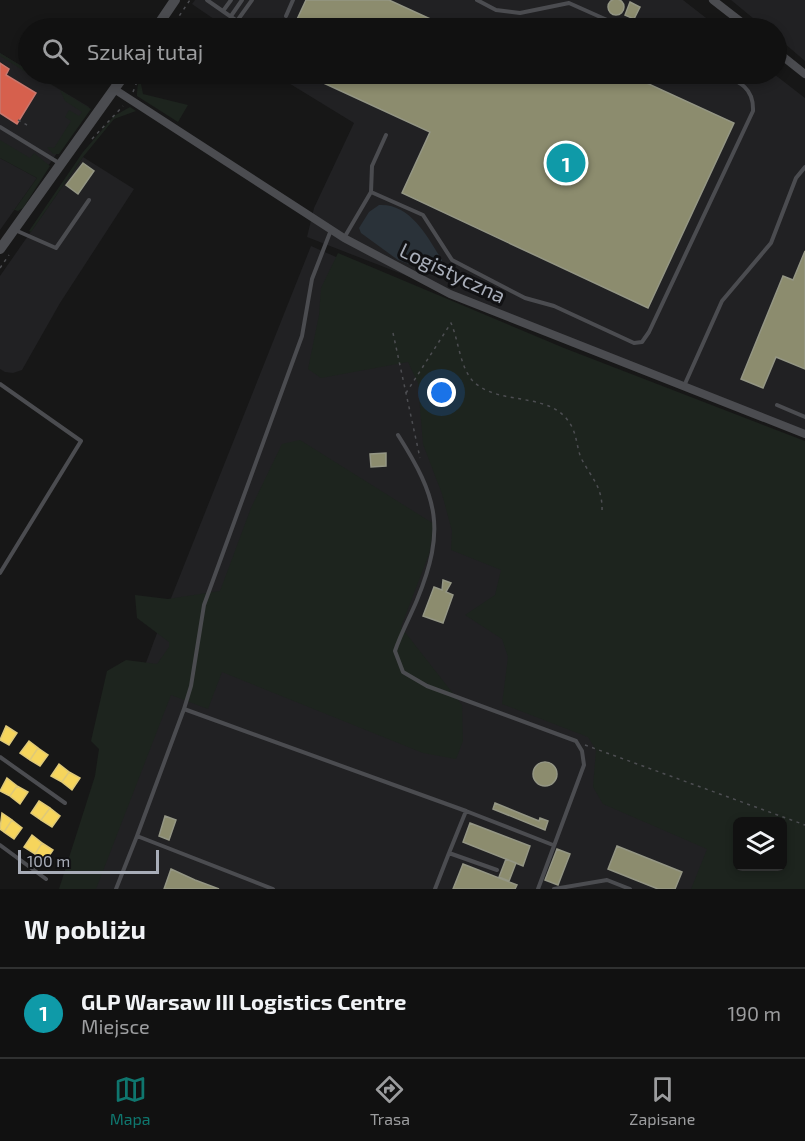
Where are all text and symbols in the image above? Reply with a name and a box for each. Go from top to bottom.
search box [18,18,787,84]
icon: search [39,35,72,68]
text: Szukaj tutaj [87,38,203,64]
pin: 1 [546,140,586,186]
street label: Logistyczna [396,237,510,307]
your location [427,378,456,407]
map controls [733,817,787,871]
button: layers [733,817,787,871]
scale bar [18,847,159,874]
text: 100 m [27,851,70,870]
text: W pobliżu [24,913,146,944]
text: GLP Warsaw III Logistics Centre [81,988,406,1014]
text: 1 [39,1001,48,1025]
text: 190 m [728,1001,781,1025]
text: Miejsce [81,1014,150,1038]
tab: Mapa [110,1073,151,1128]
tab: Trasa [370,1073,410,1128]
tab: Zapisane [629,1073,695,1128]

